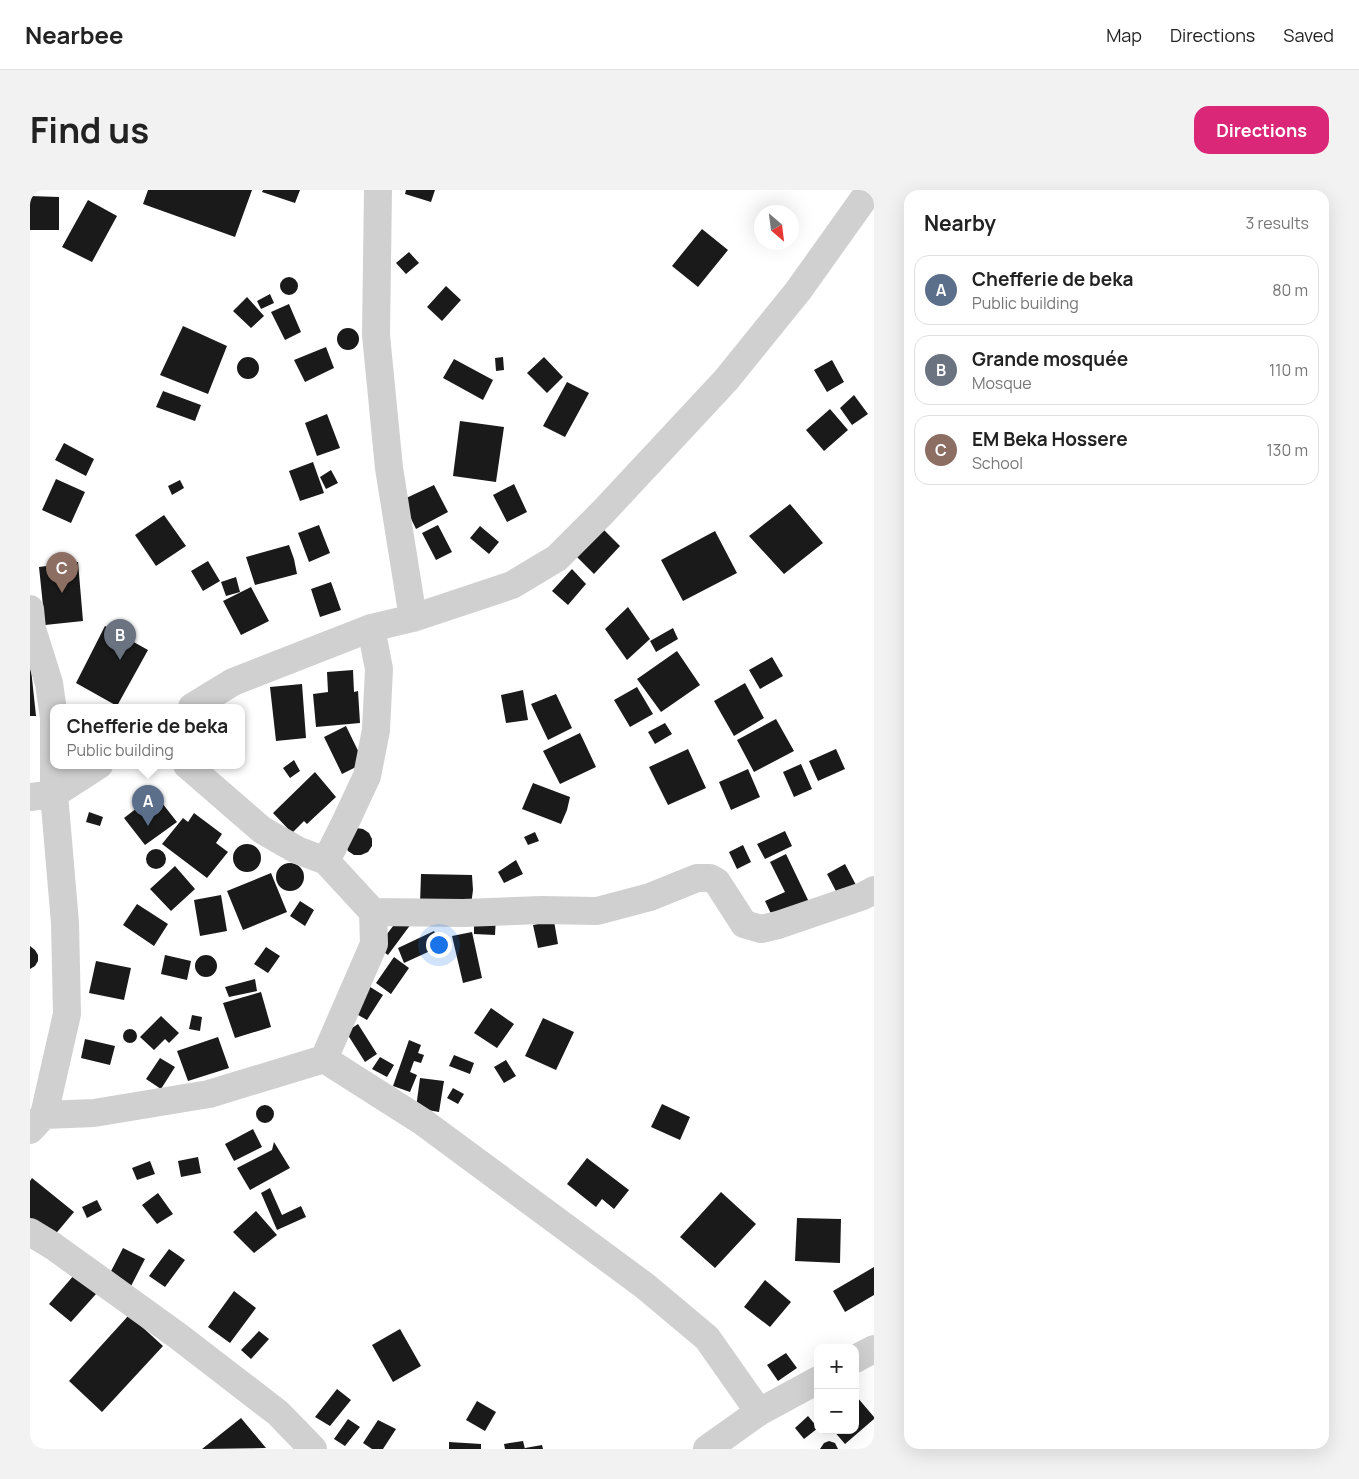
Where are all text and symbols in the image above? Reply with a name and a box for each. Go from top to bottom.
text: Nearbee [25,18,124,51]
text: Map [1106,23,1142,47]
text: Directions [1170,23,1255,47]
text: Saved [1283,23,1334,47]
text: Find us [30,106,149,154]
button: Directions [1194,106,1329,154]
north arrow [754,205,799,250]
text: Nearby [924,209,996,237]
text: 3 results [1246,212,1309,234]
text: Chefferie de beka [972,266,1133,292]
text: A [936,279,946,301]
text: 80 m [1272,279,1308,301]
text: Public building [972,292,1079,314]
text: Grande mosquée [972,346,1128,372]
text: B [936,359,946,381]
text: 110 m [1269,359,1308,381]
text: Mosque [972,372,1032,394]
text: EM Beka Hossere [972,426,1128,452]
text: C [935,439,947,461]
text: 130 m [1266,439,1308,461]
text: School [972,452,1023,474]
pin: C [46,552,78,593]
pin: B [104,619,136,660]
popup [50,704,245,769]
text: Chefferie de beka [67,713,228,739]
text: Public building [67,739,174,761]
pin: A [132,785,164,826]
your location [426,932,452,958]
map controls [814,1344,859,1434]
button: + [814,1344,859,1389]
button: − [814,1389,859,1434]

